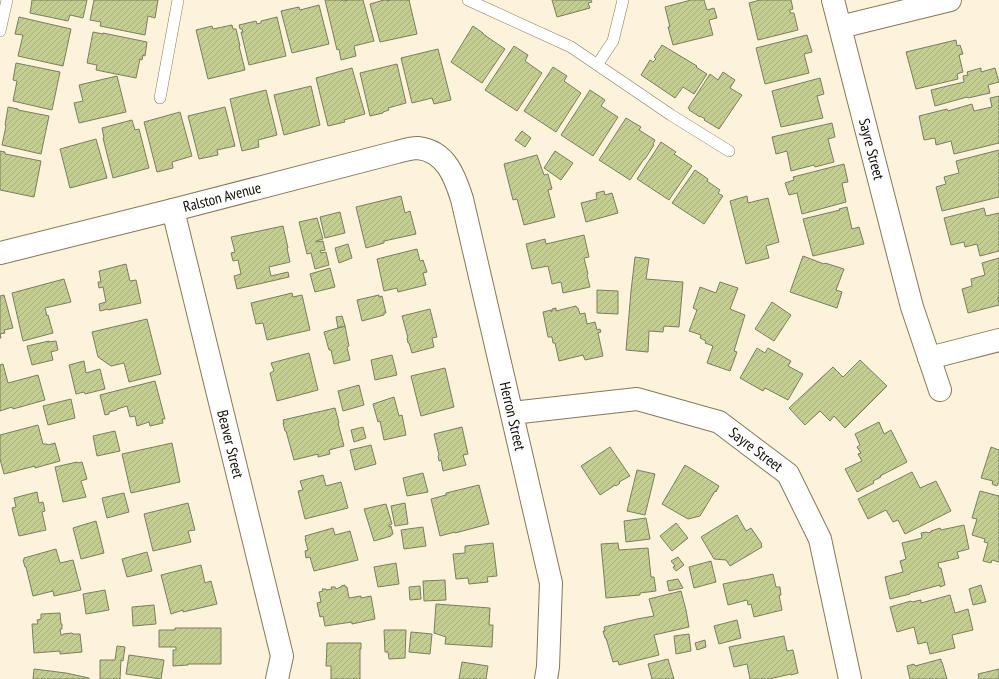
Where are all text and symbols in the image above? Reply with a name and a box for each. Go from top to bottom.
street label: Sayre Street [855,116,889,182]
street label: Ralston Avenue [181,178,263,216]
street label: Herron Street [496,380,530,452]
street label: Beaver Street [213,408,248,480]
street label: Sayre Street [725,423,787,476]

